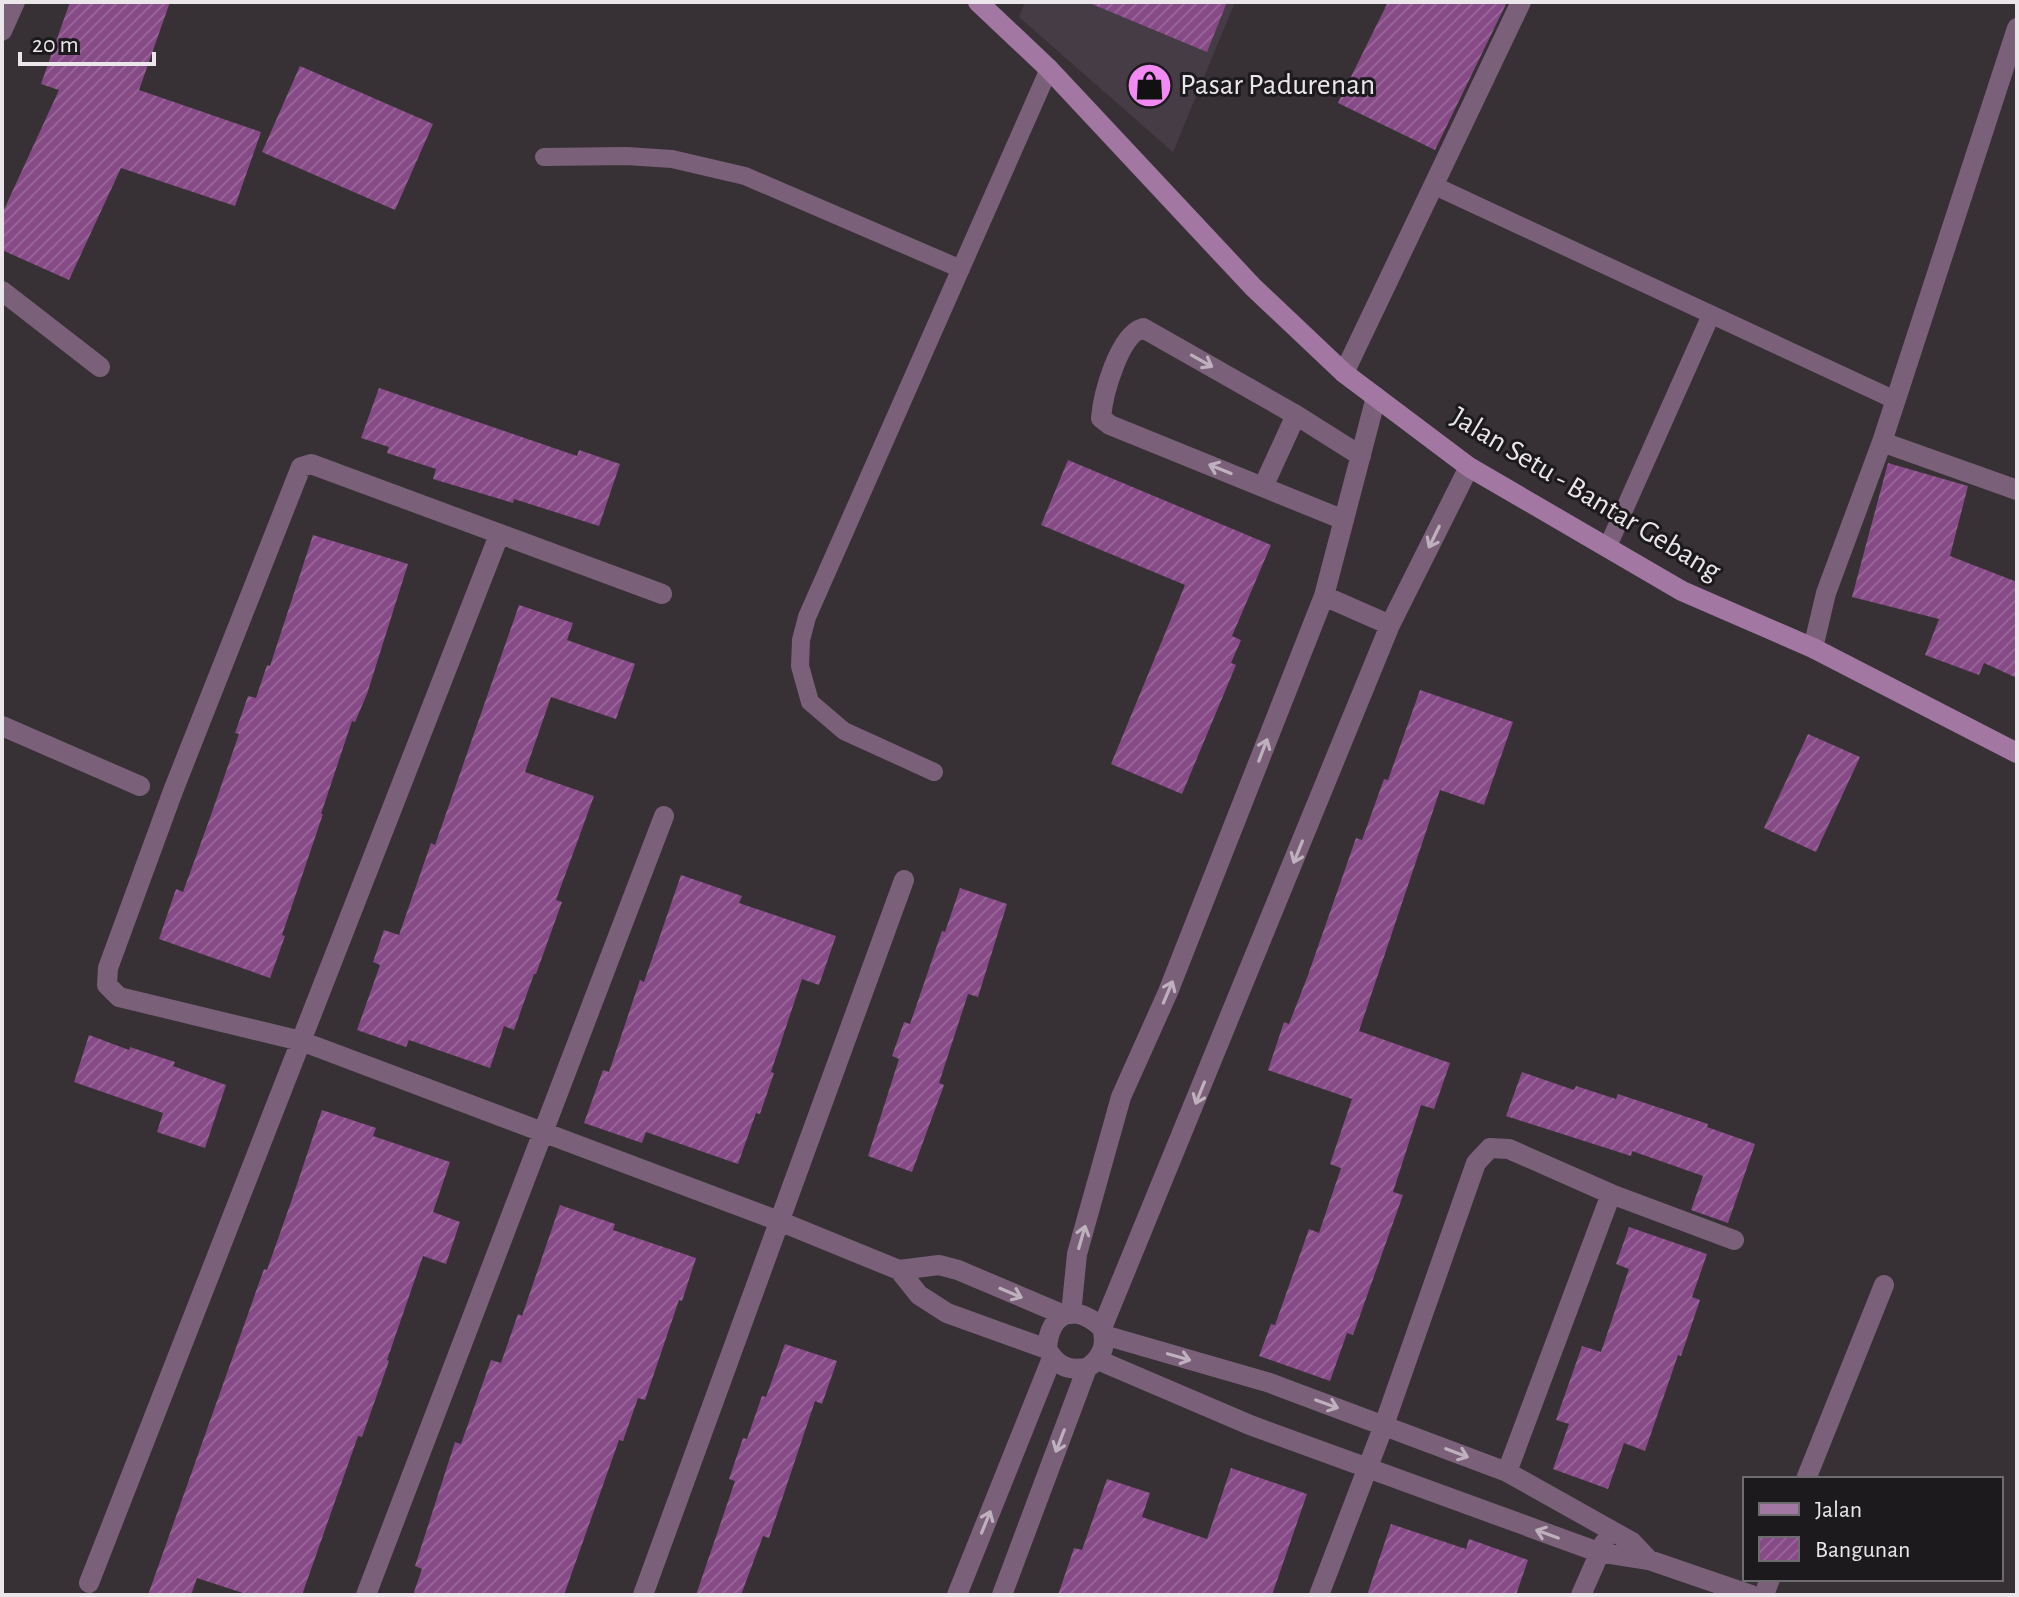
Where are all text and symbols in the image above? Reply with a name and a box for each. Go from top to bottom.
scale bar [20,16,154,66]
text: 20 m [32,33,79,57]
shop icon: Pasar Padurenan [1125,61,1173,109]
place label: Pasar Padurenan [1180,70,1375,100]
one-way arrow [1190,354,1213,370]
street label: Jalan Setu - Bantar Gebang [1446,402,1726,587]
one-way arrow [1208,461,1233,475]
one-way arrow [1426,524,1441,548]
one-way arrow [1257,738,1271,763]
one-way arrow [1289,839,1304,864]
one-way arrow [1162,980,1176,1005]
one-way arrow [1191,1080,1206,1105]
one-way arrow [1075,1224,1090,1250]
one-way arrow [998,1286,1023,1301]
one-way arrow [1166,1350,1192,1365]
one-way arrow [1314,1398,1339,1412]
one-way arrow [1052,1428,1066,1453]
one-way arrow [1444,1447,1469,1461]
legend [1743,1477,2003,1581]
text: Jalan [1815,1498,1862,1522]
one-way arrow [980,1510,994,1535]
one-way arrow [1535,1525,1560,1540]
text: Bangunan [1815,1538,1910,1562]

